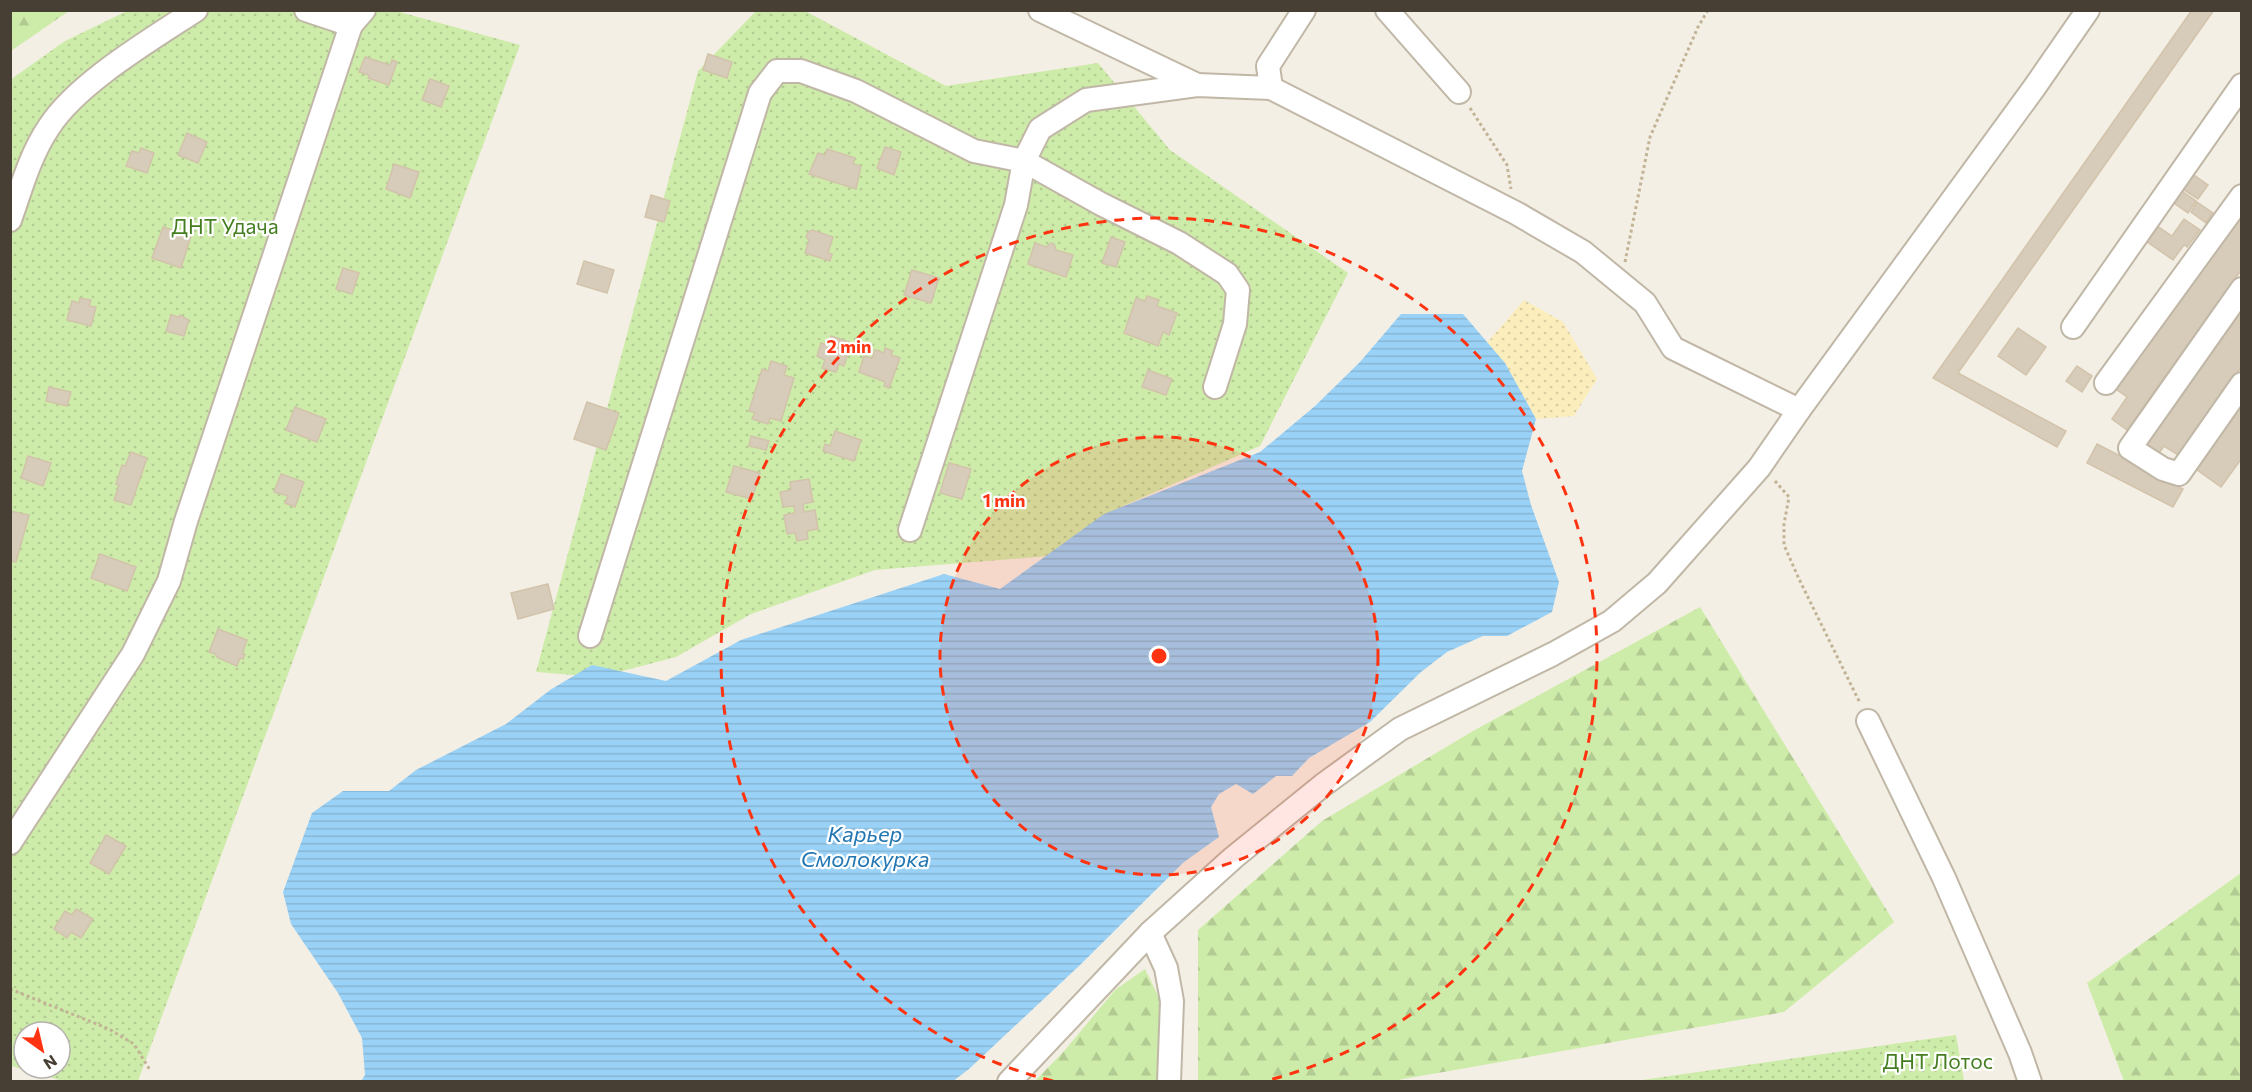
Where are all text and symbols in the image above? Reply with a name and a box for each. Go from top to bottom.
park label: ДНТ Удача [171,213,279,238]
text: 2 min [827,335,871,357]
text: 1 min [983,489,1025,511]
centre of rings [1149,646,1169,666]
water label: Карьер Смолокурка [801,820,929,872]
north arrow [12,1020,72,1080]
park label: ДНТ Лотос [1883,1048,1993,1073]
text: N [40,1052,61,1074]

